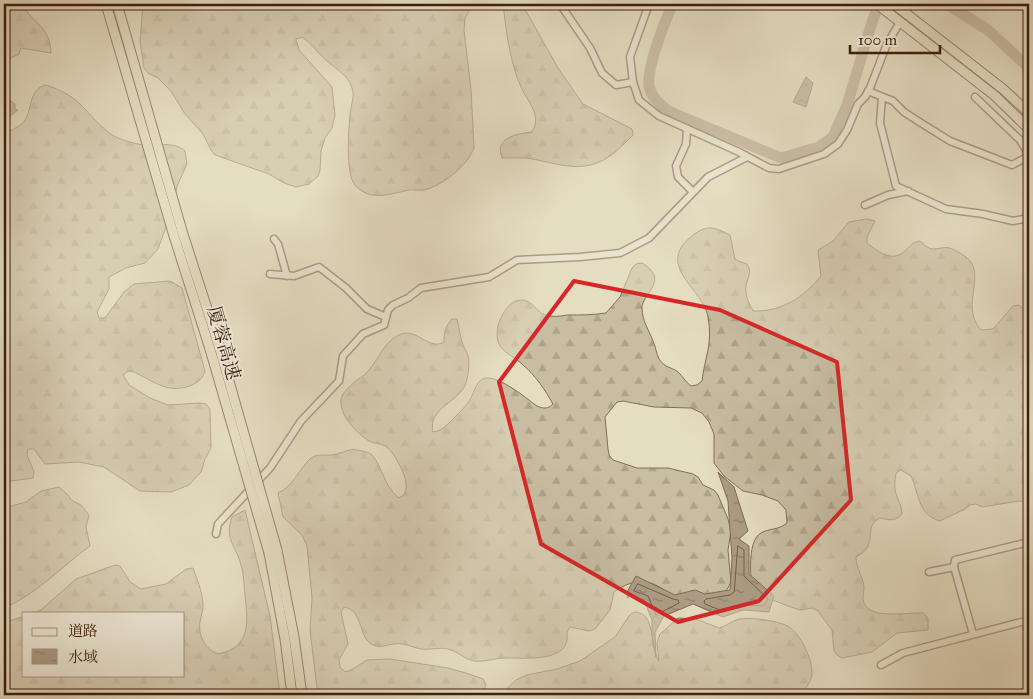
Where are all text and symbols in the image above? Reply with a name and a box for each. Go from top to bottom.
scale bar [850,22,940,54]
text: 100 m [858,31,898,49]
street label: 厦蓉高速 [202,303,246,383]
legend [22,612,185,676]
text: 道路 [68,622,98,640]
text: 水域 [68,648,98,666]

